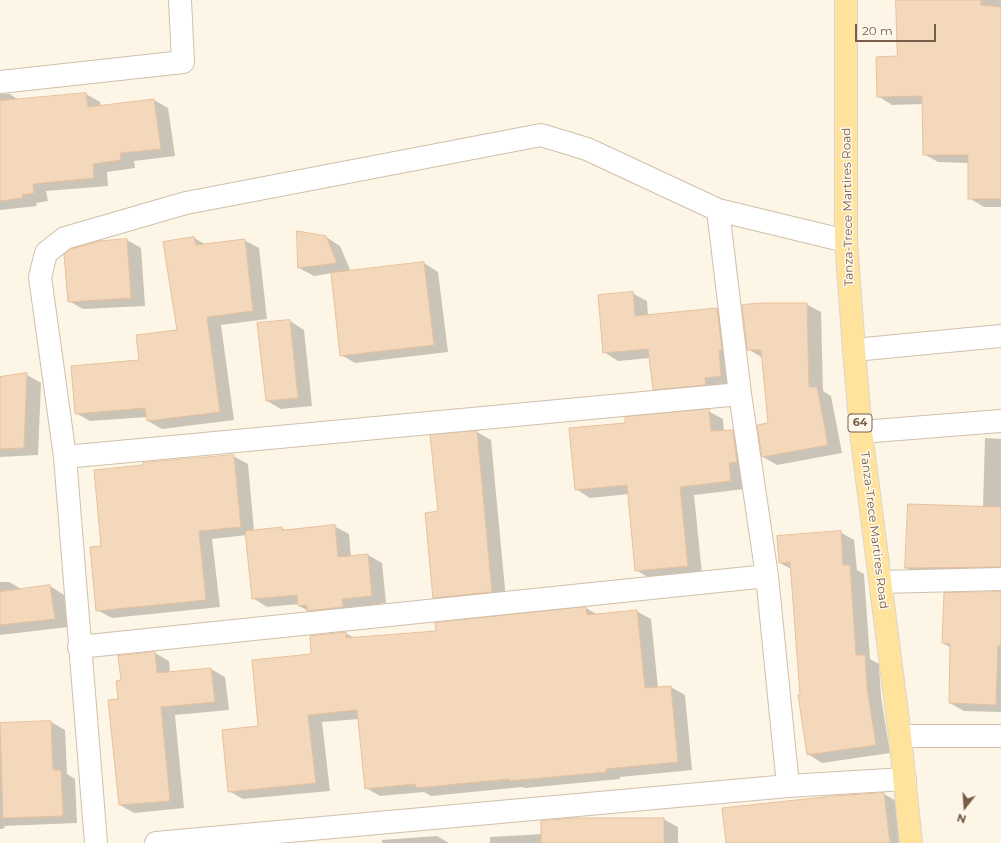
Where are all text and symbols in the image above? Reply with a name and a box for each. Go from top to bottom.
scale bar [857,16,938,42]
text: 20 m [862,23,893,38]
street label: Tanza-Trece Martires Road [839,128,857,286]
road number: 64 [848,414,872,432]
street label: Tanza-Trece Martires Road [857,450,891,610]
north arrow [945,787,985,827]
text: N [955,810,968,826]

